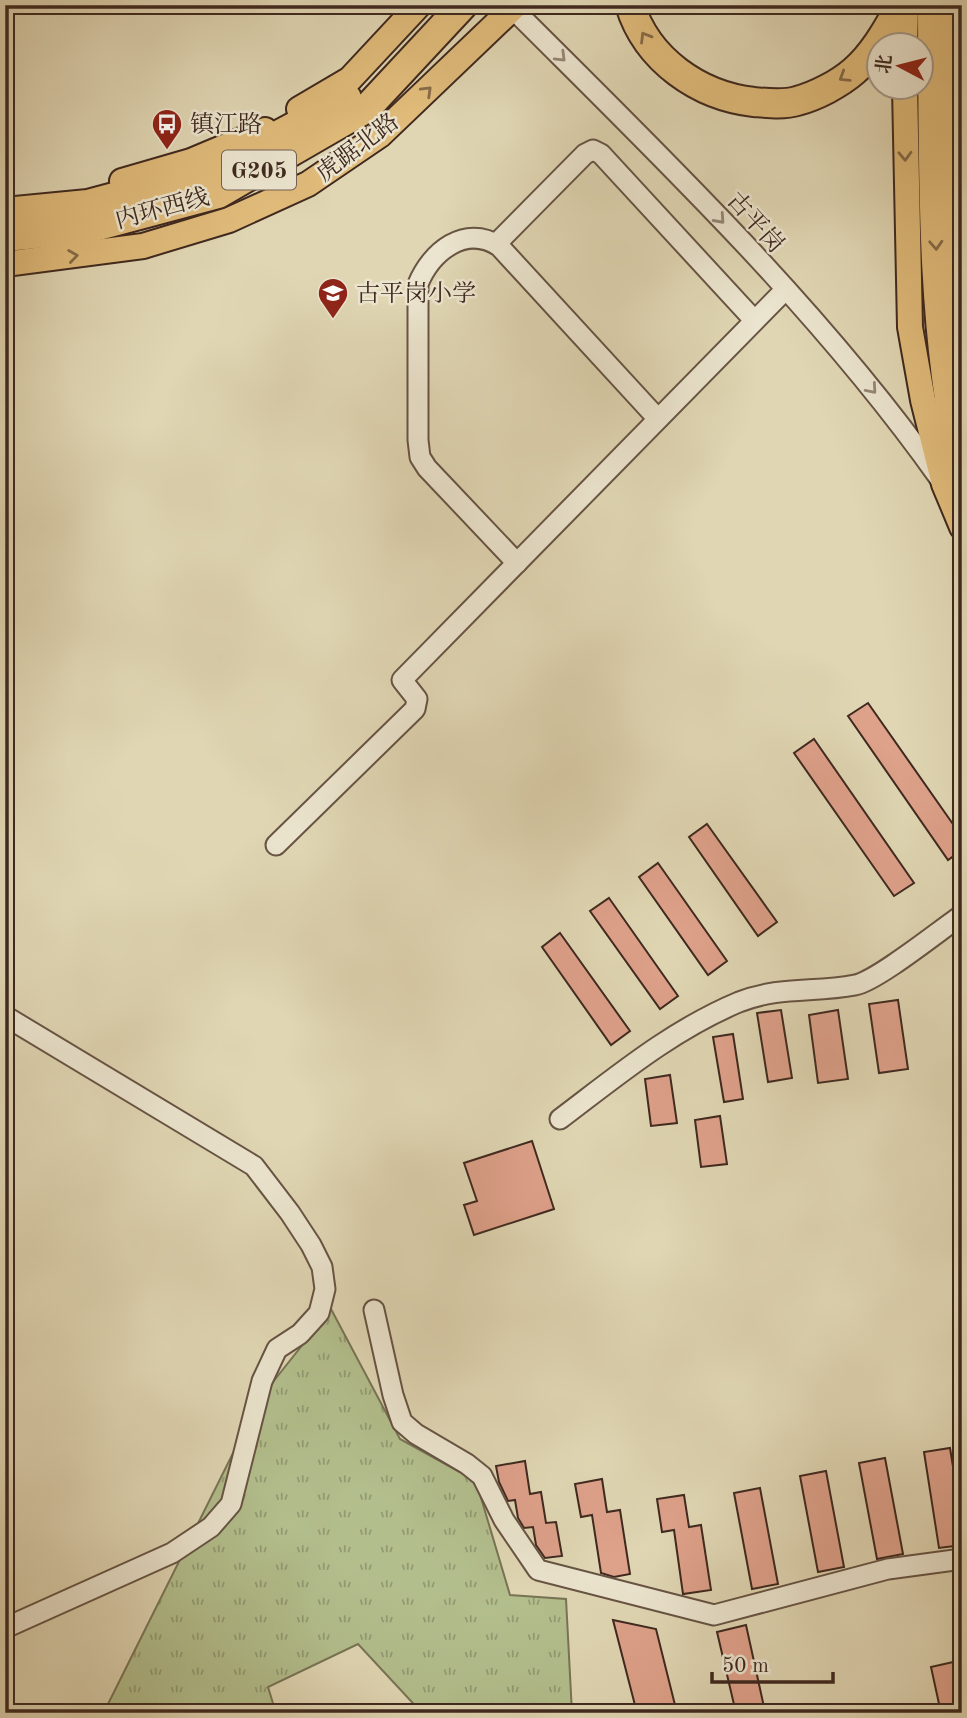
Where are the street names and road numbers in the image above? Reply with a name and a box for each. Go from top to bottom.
street label: 虎踞北路 [311,108,404,187]
road number: G205 [222,150,296,190]
street label: 内环西线 [112,183,212,234]
street label: 古平岗 [722,187,790,258]

